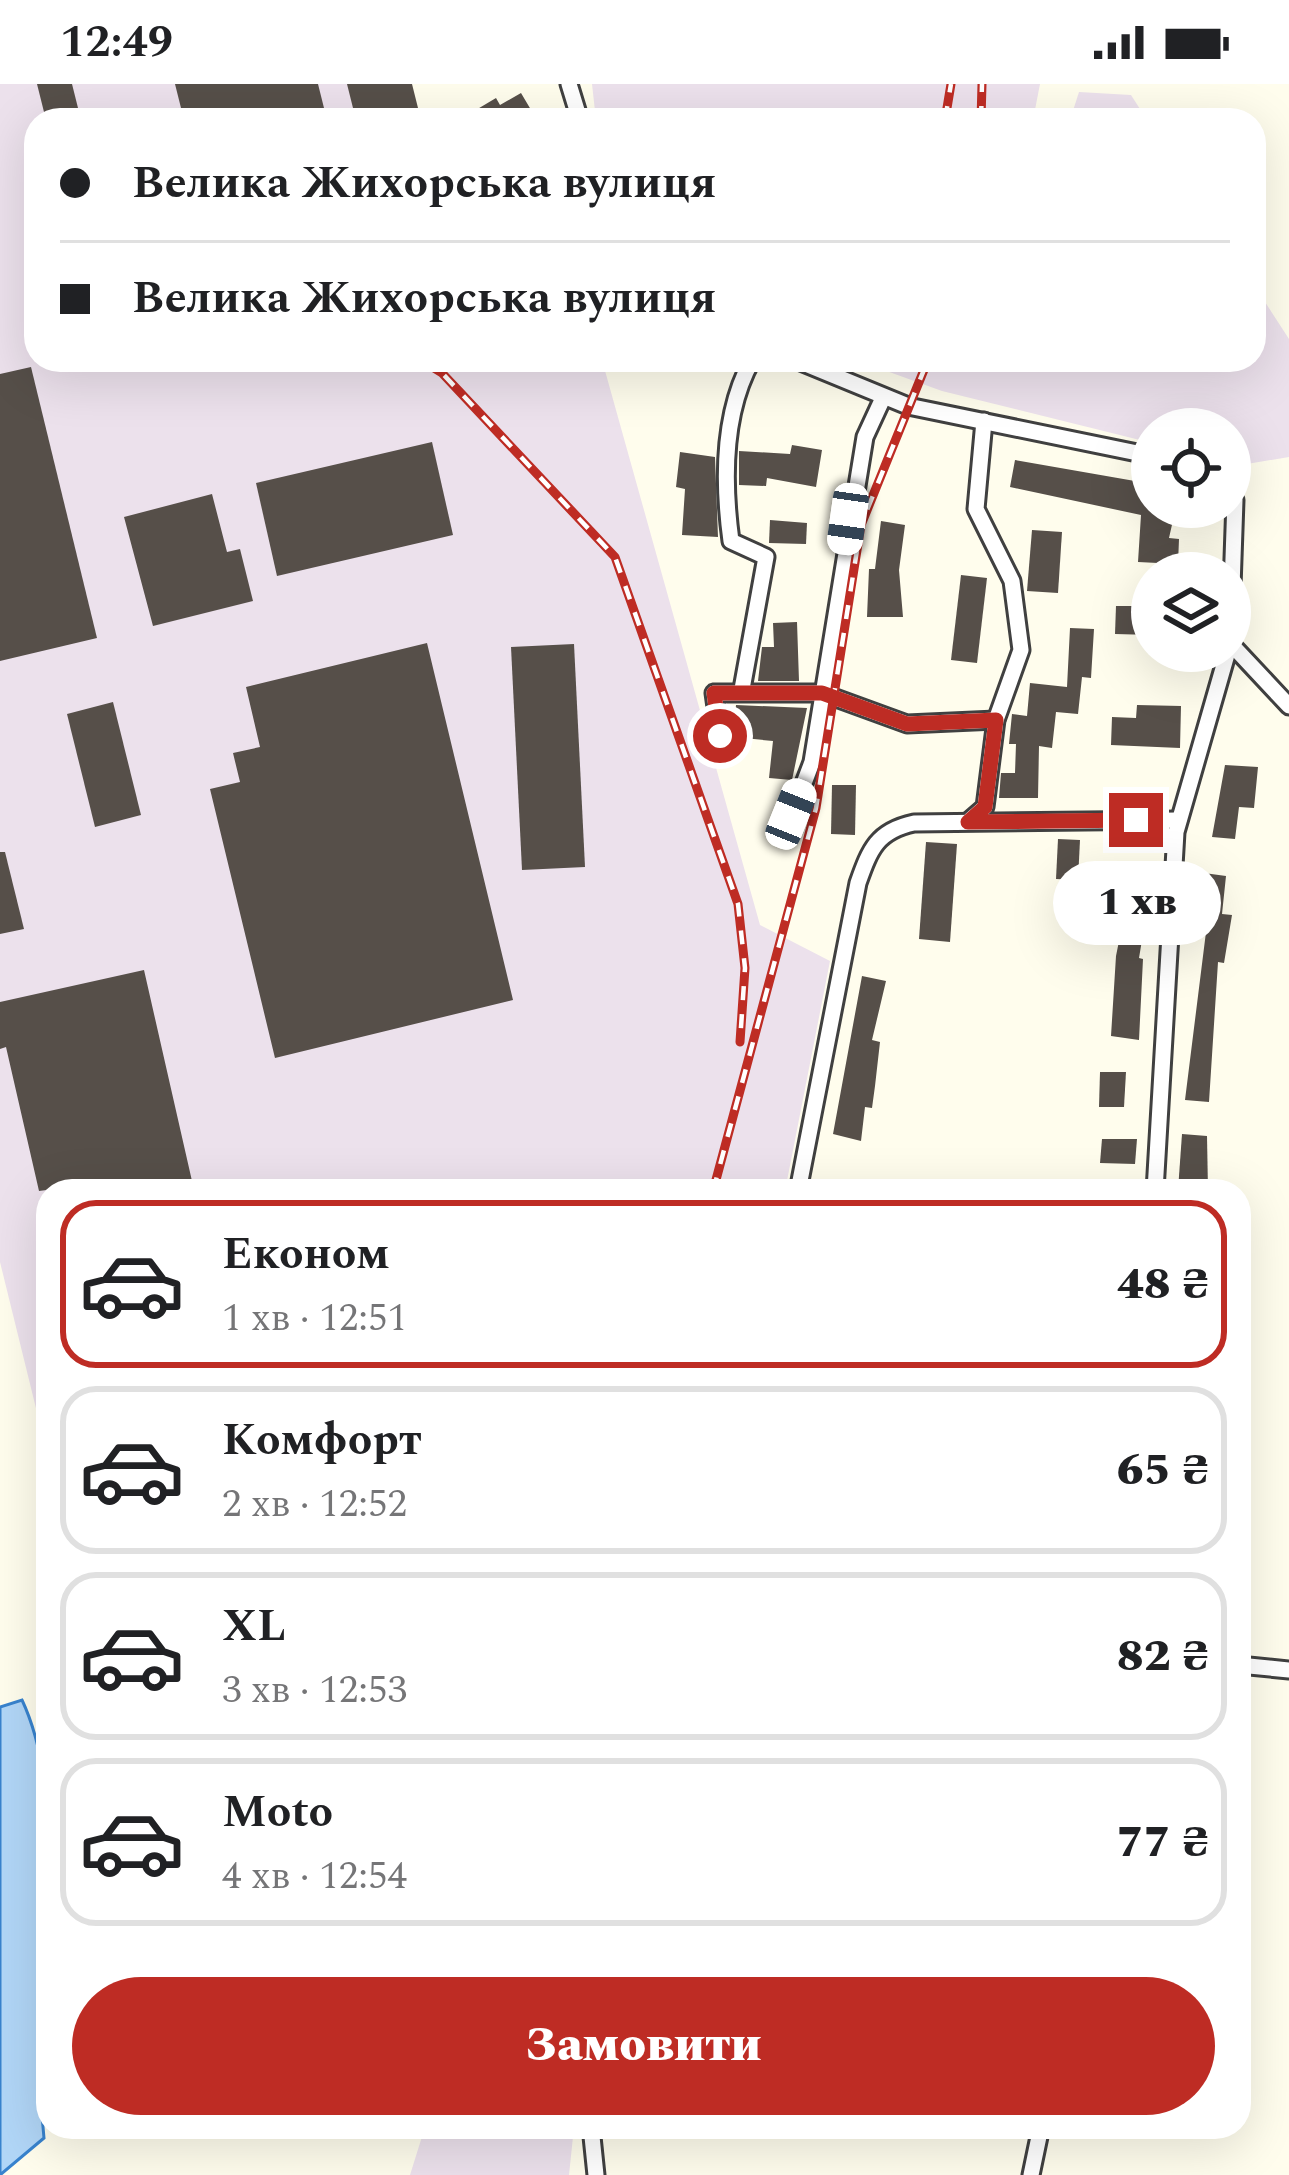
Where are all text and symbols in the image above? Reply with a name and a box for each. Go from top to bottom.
text: 12:49 [60,8,173,77]
text: Велика Жихорська вулиця [132,149,716,218]
text: Велика Жихорська вулиця [132,264,716,333]
map controls [1131,408,1251,672]
button: locate [1131,408,1251,528]
car [825,481,871,557]
button: layers [1131,552,1251,672]
route start [693,709,747,763]
car [761,774,821,854]
route end [1109,793,1163,847]
callout: 1 хв [1052,862,1220,946]
text: 1 хв [1098,873,1176,932]
text: Економ [222,1220,390,1289]
icon: car [78,1230,186,1338]
text: 48 ₴ [1117,1250,1209,1319]
text: 1 хв · 12:51 [222,1289,407,1348]
text: Комфорт [222,1406,422,1475]
icon: car [78,1416,186,1524]
text: 65 ₴ [1117,1436,1209,1505]
text: 2 хв · 12:52 [222,1475,407,1534]
text: XL [222,1592,286,1661]
icon: car [78,1602,186,1710]
text: 82 ₴ [1117,1622,1209,1691]
text: 3 хв · 12:53 [222,1661,407,1720]
text: Moto [222,1778,333,1847]
icon: car [78,1788,186,1896]
text: 77 ₴ [1117,1808,1209,1877]
text: 4 хв · 12:54 [222,1847,407,1906]
button: Замовити [72,1977,1215,2115]

